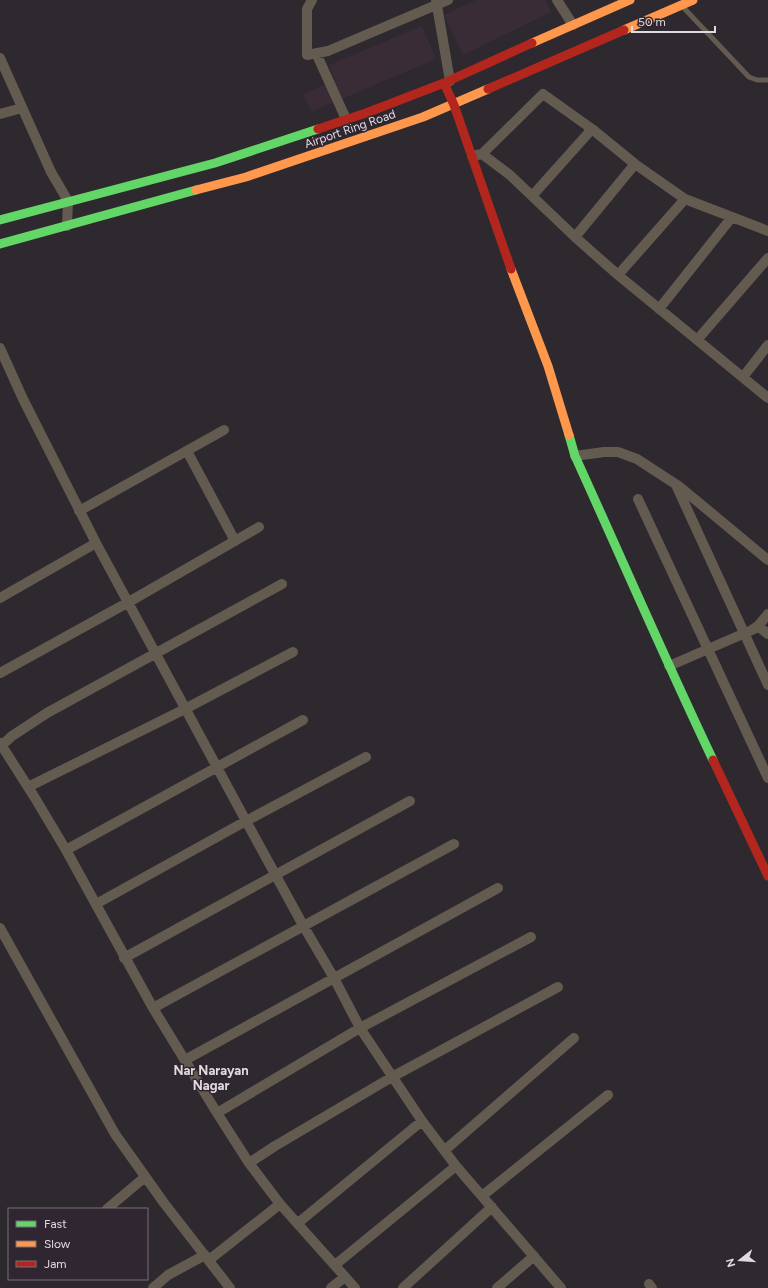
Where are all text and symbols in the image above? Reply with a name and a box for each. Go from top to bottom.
scale bar [632,8,715,34]
text: 50 m [638,15,666,29]
street label: Airport Ring Road [303,107,397,151]
district label: Nar Narayan Nagar [173,1063,249,1093]
legend [8,1208,148,1280]
text: Fast [44,1217,67,1231]
text: Slow [44,1237,71,1251]
north arrow [720,1240,760,1280]
text: Jam [44,1257,67,1271]
text: N [723,1257,738,1269]

